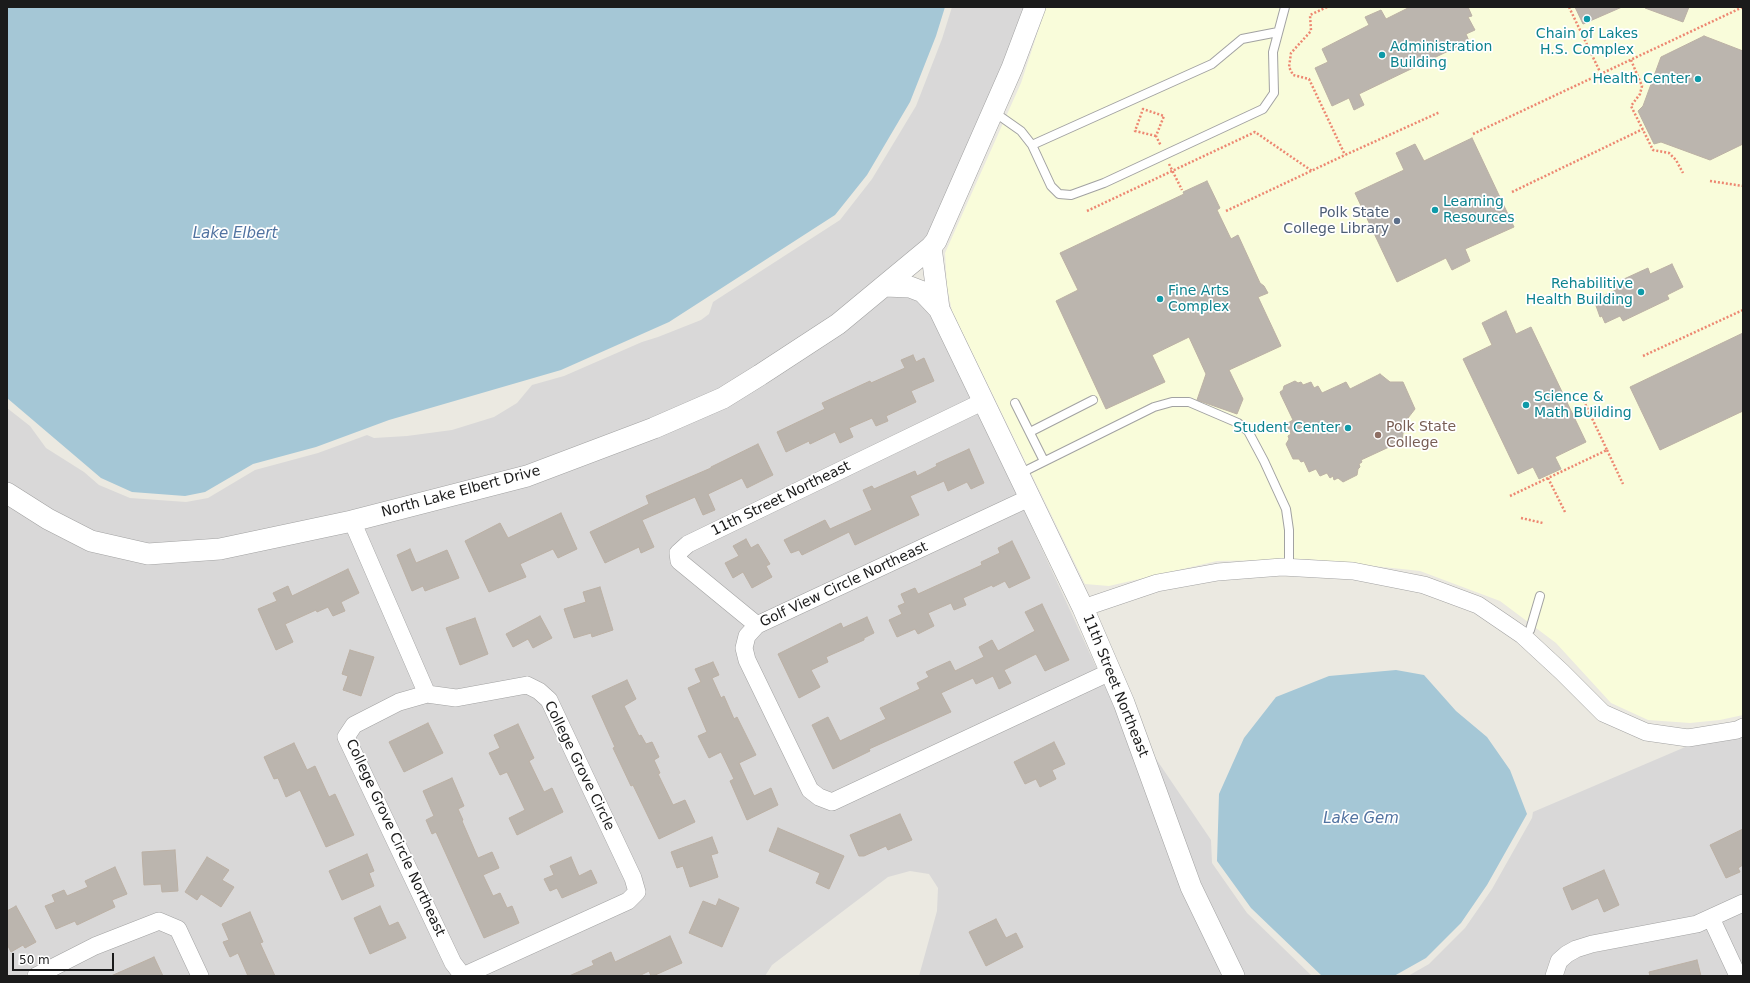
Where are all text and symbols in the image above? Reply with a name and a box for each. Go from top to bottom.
marker: Chain of Lakes H.S. Complex [1582,14,1592,24]
place label: Chain of Lakes H.S. Complex [1536,26,1638,58]
place label: Administration Building [1390,39,1492,72]
marker: Administration Building [1377,50,1387,60]
place label: Health Center [1592,71,1690,87]
marker: Health Center [1693,74,1703,84]
place label: Learning Resources [1443,194,1514,226]
place label: Polk State College Library [1283,205,1389,238]
marker: Learning Resources [1430,205,1440,215]
marker: Polk State College Library [1392,216,1402,226]
water label: Lake Elbert [193,225,277,243]
place label: Rehabilitive Health Building [1526,276,1633,308]
place label: Fine Arts Complex [1168,283,1229,316]
marker: Rehabilitive Health Building [1636,287,1646,297]
marker: Fine Arts Complex [1155,294,1165,304]
place label: Science & Math BUilding [1534,389,1632,422]
marker: Science & Math BUilding [1521,400,1531,410]
place label: Polk State College [1386,419,1456,452]
place label: Student Center [1233,420,1340,436]
marker: Student Center [1343,423,1353,433]
marker: Polk State College [1373,430,1383,440]
street label: 11th Street Northeast [709,458,853,540]
street label: North Lake Elbert Drive [380,463,542,521]
street label: Golf View Circle Northeast [757,539,931,631]
street label: 11th Street Northeast [1079,612,1151,760]
street label: College Grove Circle [540,698,618,834]
street label: College Grove Circle Northeast [342,737,448,939]
water label: Lake Gem [1323,810,1399,828]
scale bar [14,945,116,971]
text: 50 m [19,953,50,967]

